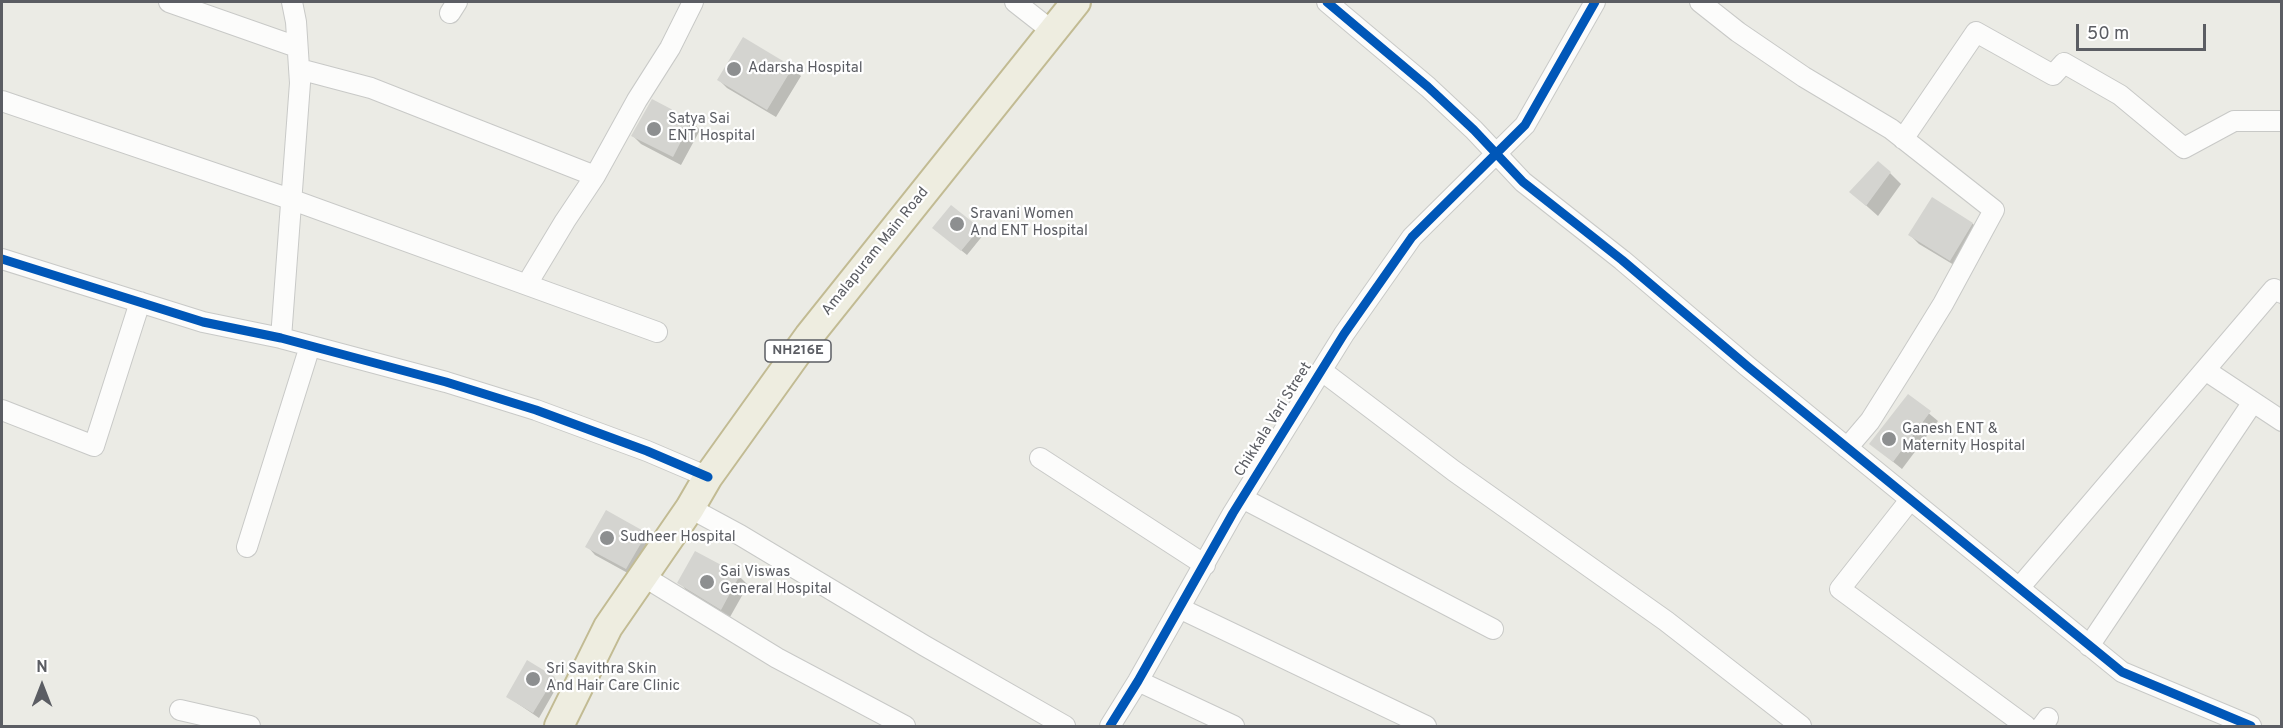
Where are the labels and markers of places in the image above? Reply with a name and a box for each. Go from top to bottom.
marker: Adarsha Hospital [725,60,743,78]
place label: Adarsha Hospital [748,60,863,78]
place label: Satya Sai ENT Hospital [668,111,755,146]
marker: Satya Sai ENT Hospital [645,120,663,138]
place label: Sravani Women And ENT Hospital [970,206,1088,241]
marker: Sravani Women And ENT Hospital [948,215,966,233]
place label: Ganesh ENT & Maternity Hospital [1902,421,2025,456]
marker: Ganesh ENT & Maternity Hospital [1880,430,1898,448]
marker: Sudheer Hospital [598,529,616,547]
place label: Sudheer Hospital [620,529,736,547]
place label: Sai Viswas General Hospital [720,564,832,599]
marker: Sai Viswas General Hospital [698,573,716,591]
place label: Sri Savithra Skin And Hair Care Clinic [546,661,680,696]
marker: Sri Savithra Skin And Hair Care Clinic [524,670,542,688]

